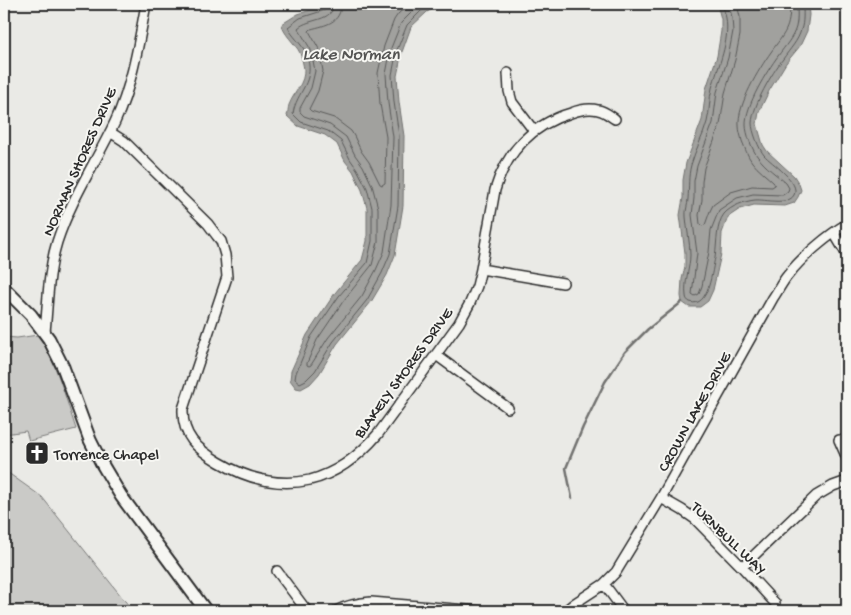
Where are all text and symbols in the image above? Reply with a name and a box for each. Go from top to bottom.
water label: Lake Norman [303,45,400,66]
street label: NORMAN SHORES DRIVE [40,84,123,240]
street label: BLAKELY SHORES DRIVE [351,304,459,444]
street label: CROWN LAKE DRIVE [655,349,737,476]
church icon: Torrence Chapel [24,440,50,466]
place label: Torrence Chapel [53,447,159,466]
street label: TURNBULL WAY [685,498,769,580]

